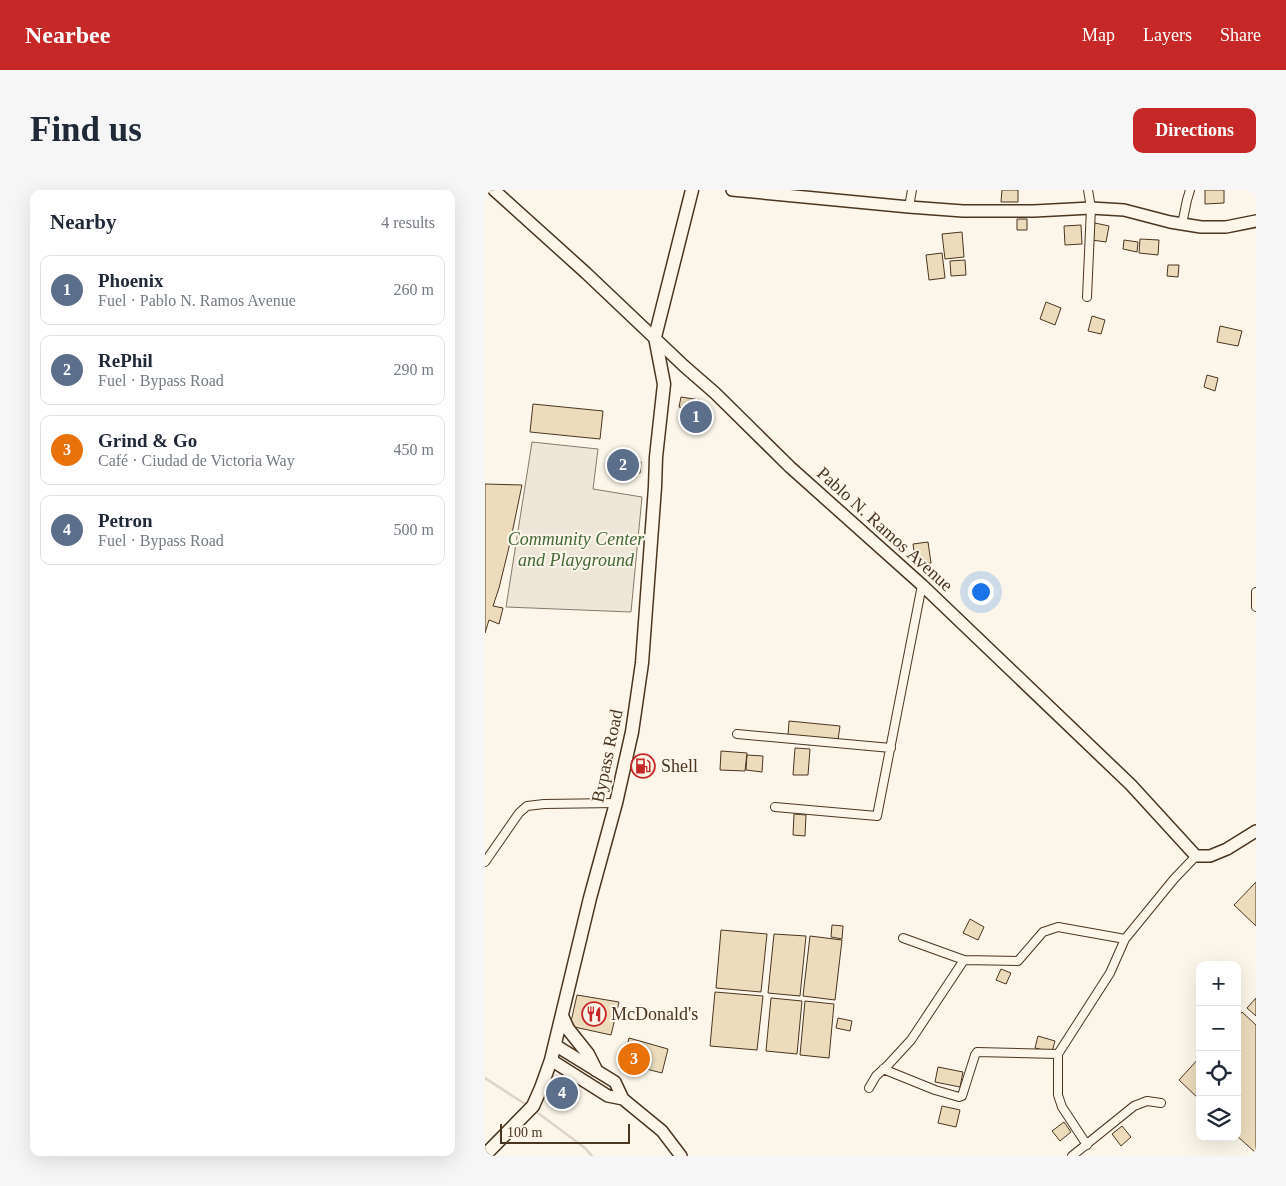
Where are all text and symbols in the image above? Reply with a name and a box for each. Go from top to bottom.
text: Nearbee [25,22,110,48]
text: Map [1082,25,1115,45]
text: Layers [1143,25,1192,45]
text: Share [1220,25,1261,45]
button: Directions [1133,108,1256,153]
text: Find us [30,110,142,149]
text: Nearby [50,210,117,234]
text: 4 results [381,214,435,231]
text: Phoenix [98,270,163,291]
text: 1 [63,281,71,298]
text: 260 m [394,281,434,298]
text: Fuel · Pablo N. Ramos Avenue [98,292,296,309]
text: RePhil [98,350,153,371]
text: 2 [63,361,71,378]
text: 290 m [394,361,434,378]
text: Fuel · Bypass Road [98,372,224,389]
pin: 1 [680,398,712,436]
text: Grind & Go [98,430,197,451]
text: 3 [63,441,71,458]
text: 450 m [394,441,434,458]
pin: 2 [607,446,639,484]
text: Café · Ciudad de Victoria Way [98,452,295,469]
street label: Pablo N. Ramos Avenue [813,463,957,595]
text: Petron [98,510,153,531]
text: 4 [63,521,71,538]
text: 500 m [394,521,434,538]
park label: Community Center and Playground [508,529,645,570]
text: Fuel · Bypass Road [98,532,224,549]
your location [968,579,994,605]
street label: Bypass Road [587,708,627,804]
fuel station icon: Shell [630,753,656,779]
place label: Shell [661,756,698,776]
map controls [1196,961,1241,1141]
button: + [1196,961,1241,1006]
restaurant icon: McDonald's [581,1001,607,1027]
place label: McDonald's [611,1004,698,1024]
button: − [1196,1006,1241,1051]
pin: 3 [618,1040,650,1078]
button: locate [1196,1051,1241,1096]
pin: 4 [546,1074,578,1112]
button: layers [1196,1096,1241,1141]
scale bar [500,1121,630,1144]
text: 100 m [507,1125,542,1140]

